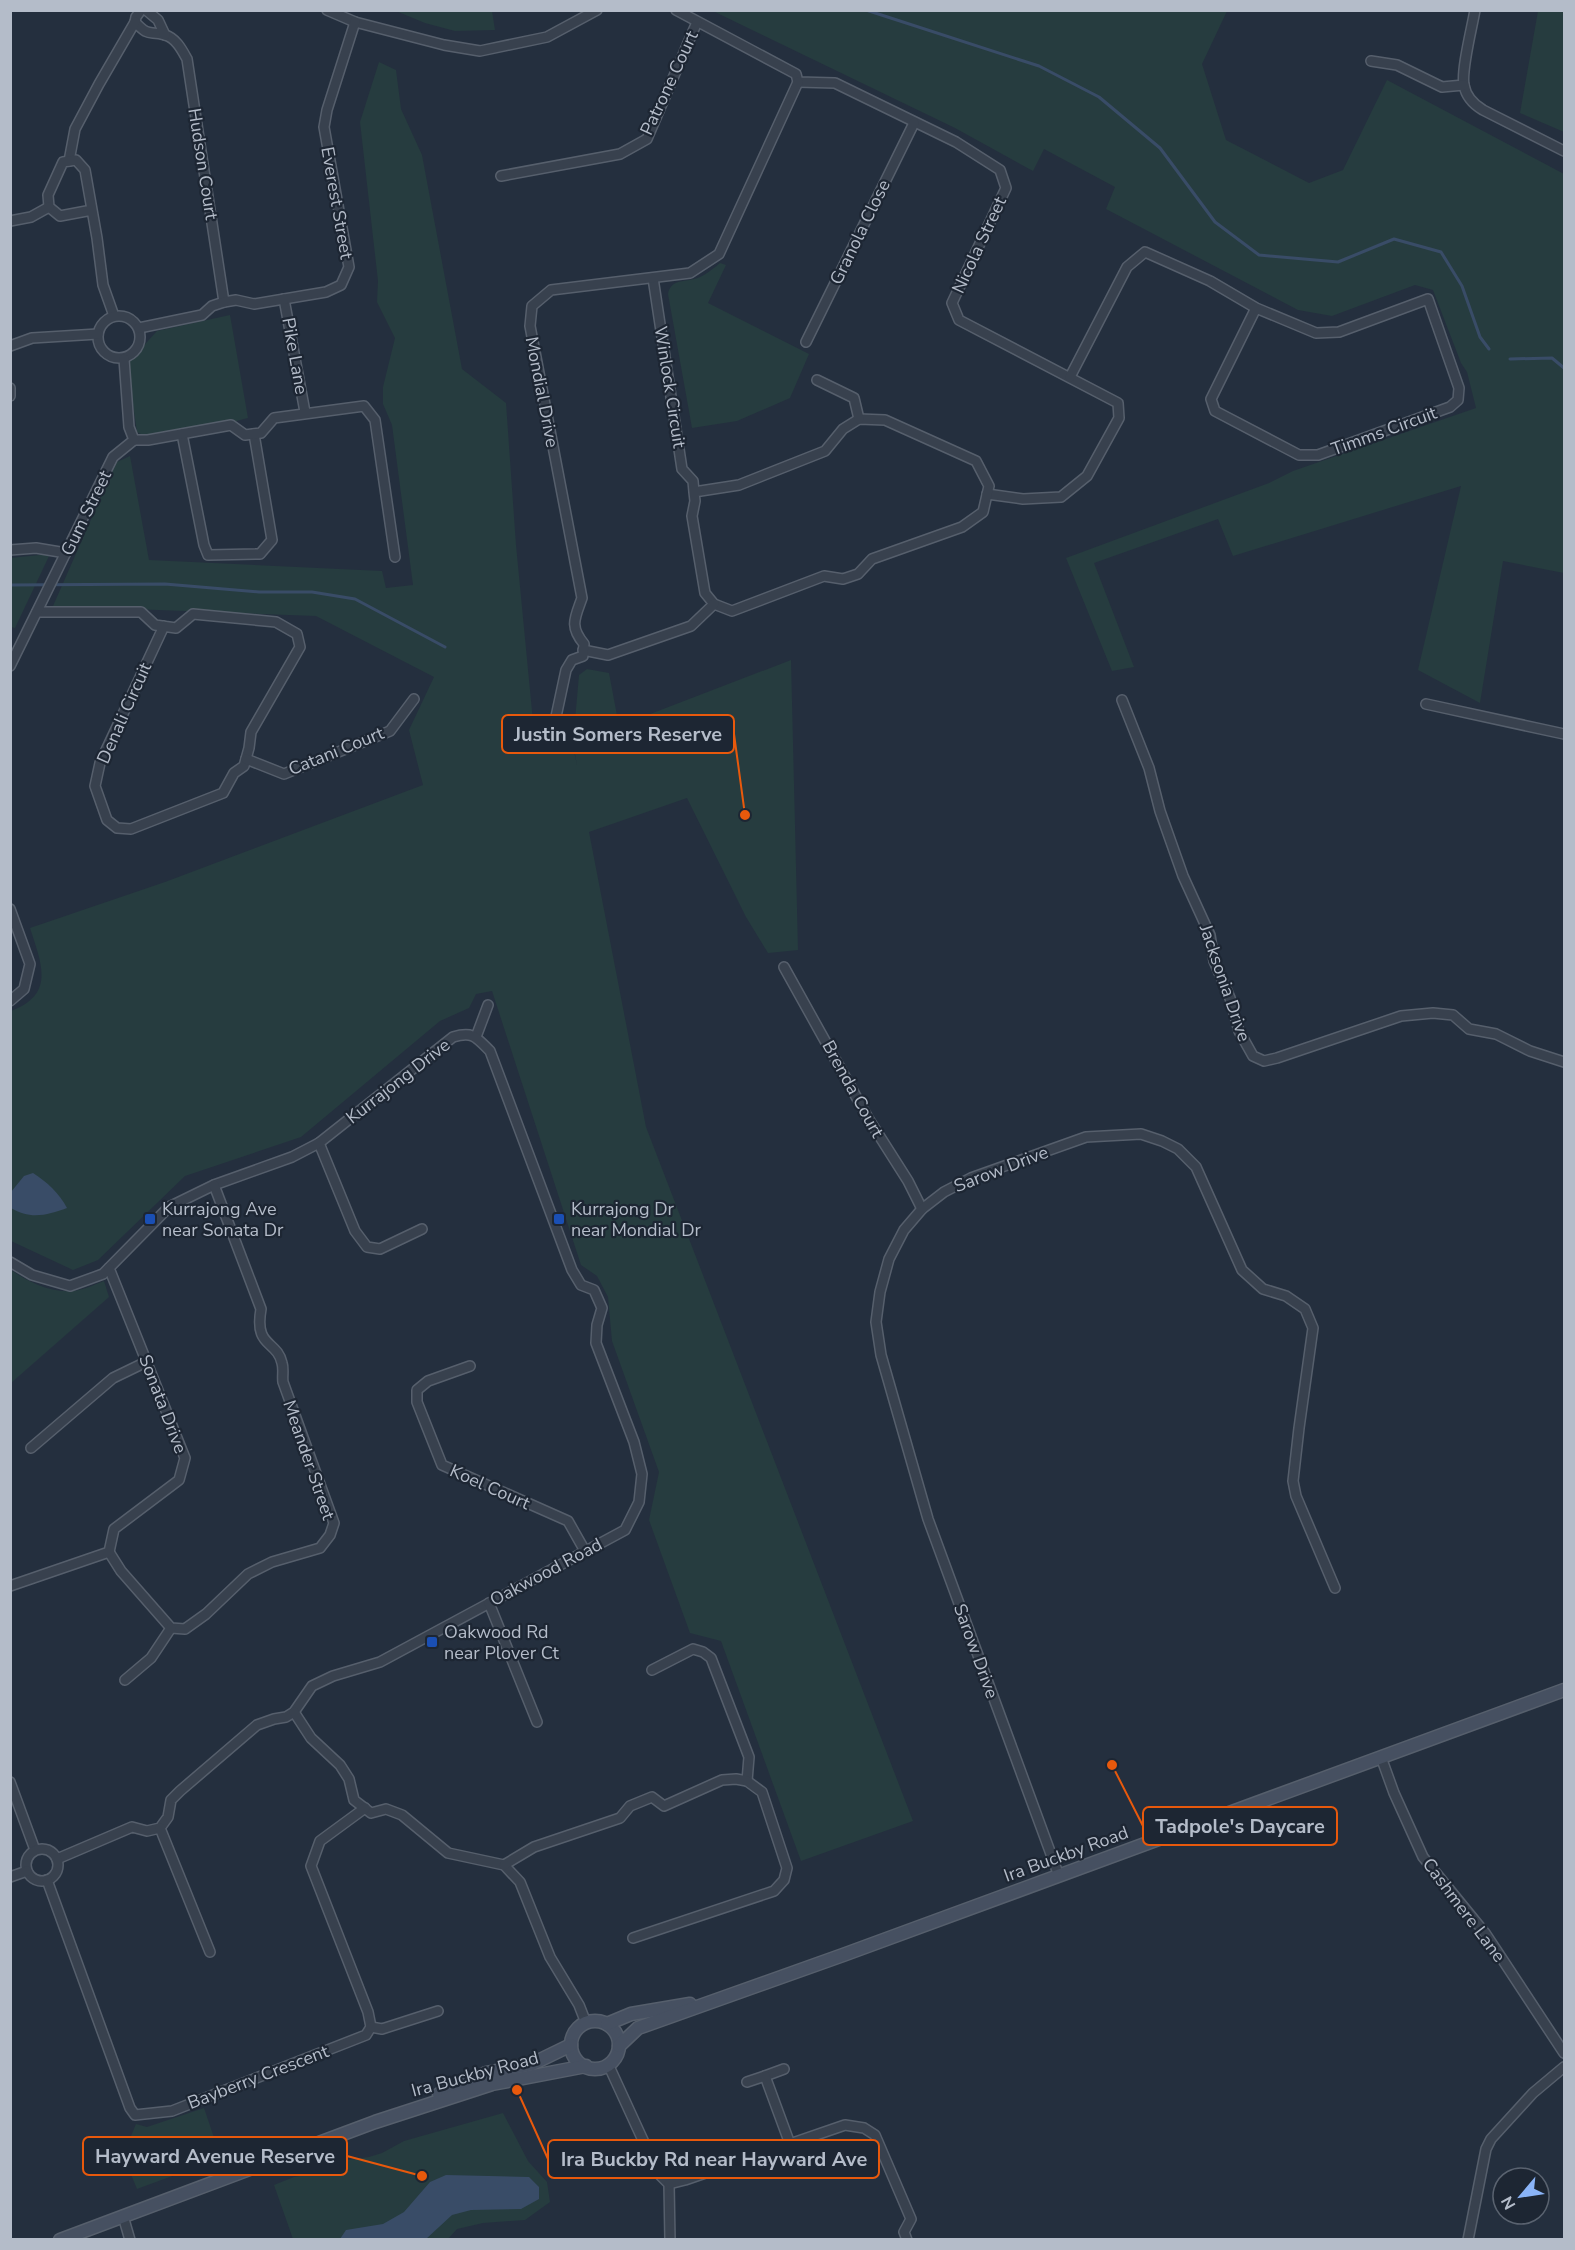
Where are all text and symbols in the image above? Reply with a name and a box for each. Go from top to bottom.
street label: Patrone Court [634,26,704,139]
street label: Hudson Court [182,107,224,222]
street label: Everest Street [315,145,359,262]
street label: Granola Close [824,175,896,289]
street label: Nicola Street [946,192,1012,297]
street label: Pike Lane [276,316,314,396]
street label: Winlock Circuit [649,324,692,450]
street label: Mondial Drive [519,335,565,449]
street label: Timms Circuit [1328,401,1441,461]
street label: Gum Street [55,466,117,560]
street label: Denali Circuit [91,658,157,767]
callout: Justin Somers Reserve [502,715,734,753]
street label: Catani Court [285,721,388,781]
text: Justin Somers Reserve [513,721,722,748]
street label: Jacksonia Drive [1193,920,1256,1045]
street label: Kurrajong Drive [341,1033,455,1129]
street label: Brenda Court [816,1036,890,1143]
street label: Sarow Drive [950,1140,1052,1198]
place label: Kurrajong Ave near Sonata Dr [162,1197,284,1242]
place label: Kurrajong Dr near Mondial Dr [571,1197,702,1242]
marker: Kurrajong Ave near Sonata Dr [143,1212,157,1226]
marker: Kurrajong Dr near Mondial Dr [552,1212,566,1226]
street label: Sonata Drive [133,1351,193,1457]
street label: Meander Street [277,1397,341,1524]
street label: Koel Court [446,1459,535,1516]
street label: Oakwood Road [486,1532,606,1612]
street label: Sarow Drive [948,1600,1004,1702]
place label: Oakwood Rd near Plover Ct [444,1620,560,1665]
marker: Oakwood Rd near Plover Ct [425,1635,439,1649]
callout: Tadpole's Daycare [1143,1807,1337,1845]
text: Tadpole's Daycare [1155,1813,1325,1840]
street label: Ira Buckby Road [1000,1820,1132,1888]
street label: Cashmere Lane [1417,1853,1511,1967]
street label: Bayberry Crescent [184,2039,333,2115]
street label: Ira Buckby Road [409,2045,541,2103]
callout: Hayward Avenue Reserve [83,2137,347,2175]
callout: Ira Buckby Rd near Hayward Ave [548,2140,879,2178]
text: Hayward Avenue Reserve [95,2143,335,2170]
text: Ira Buckby Rd near Hayward Ave [561,2146,867,2173]
north arrow [1491,2166,1551,2226]
text: N [1496,2192,1521,2213]

